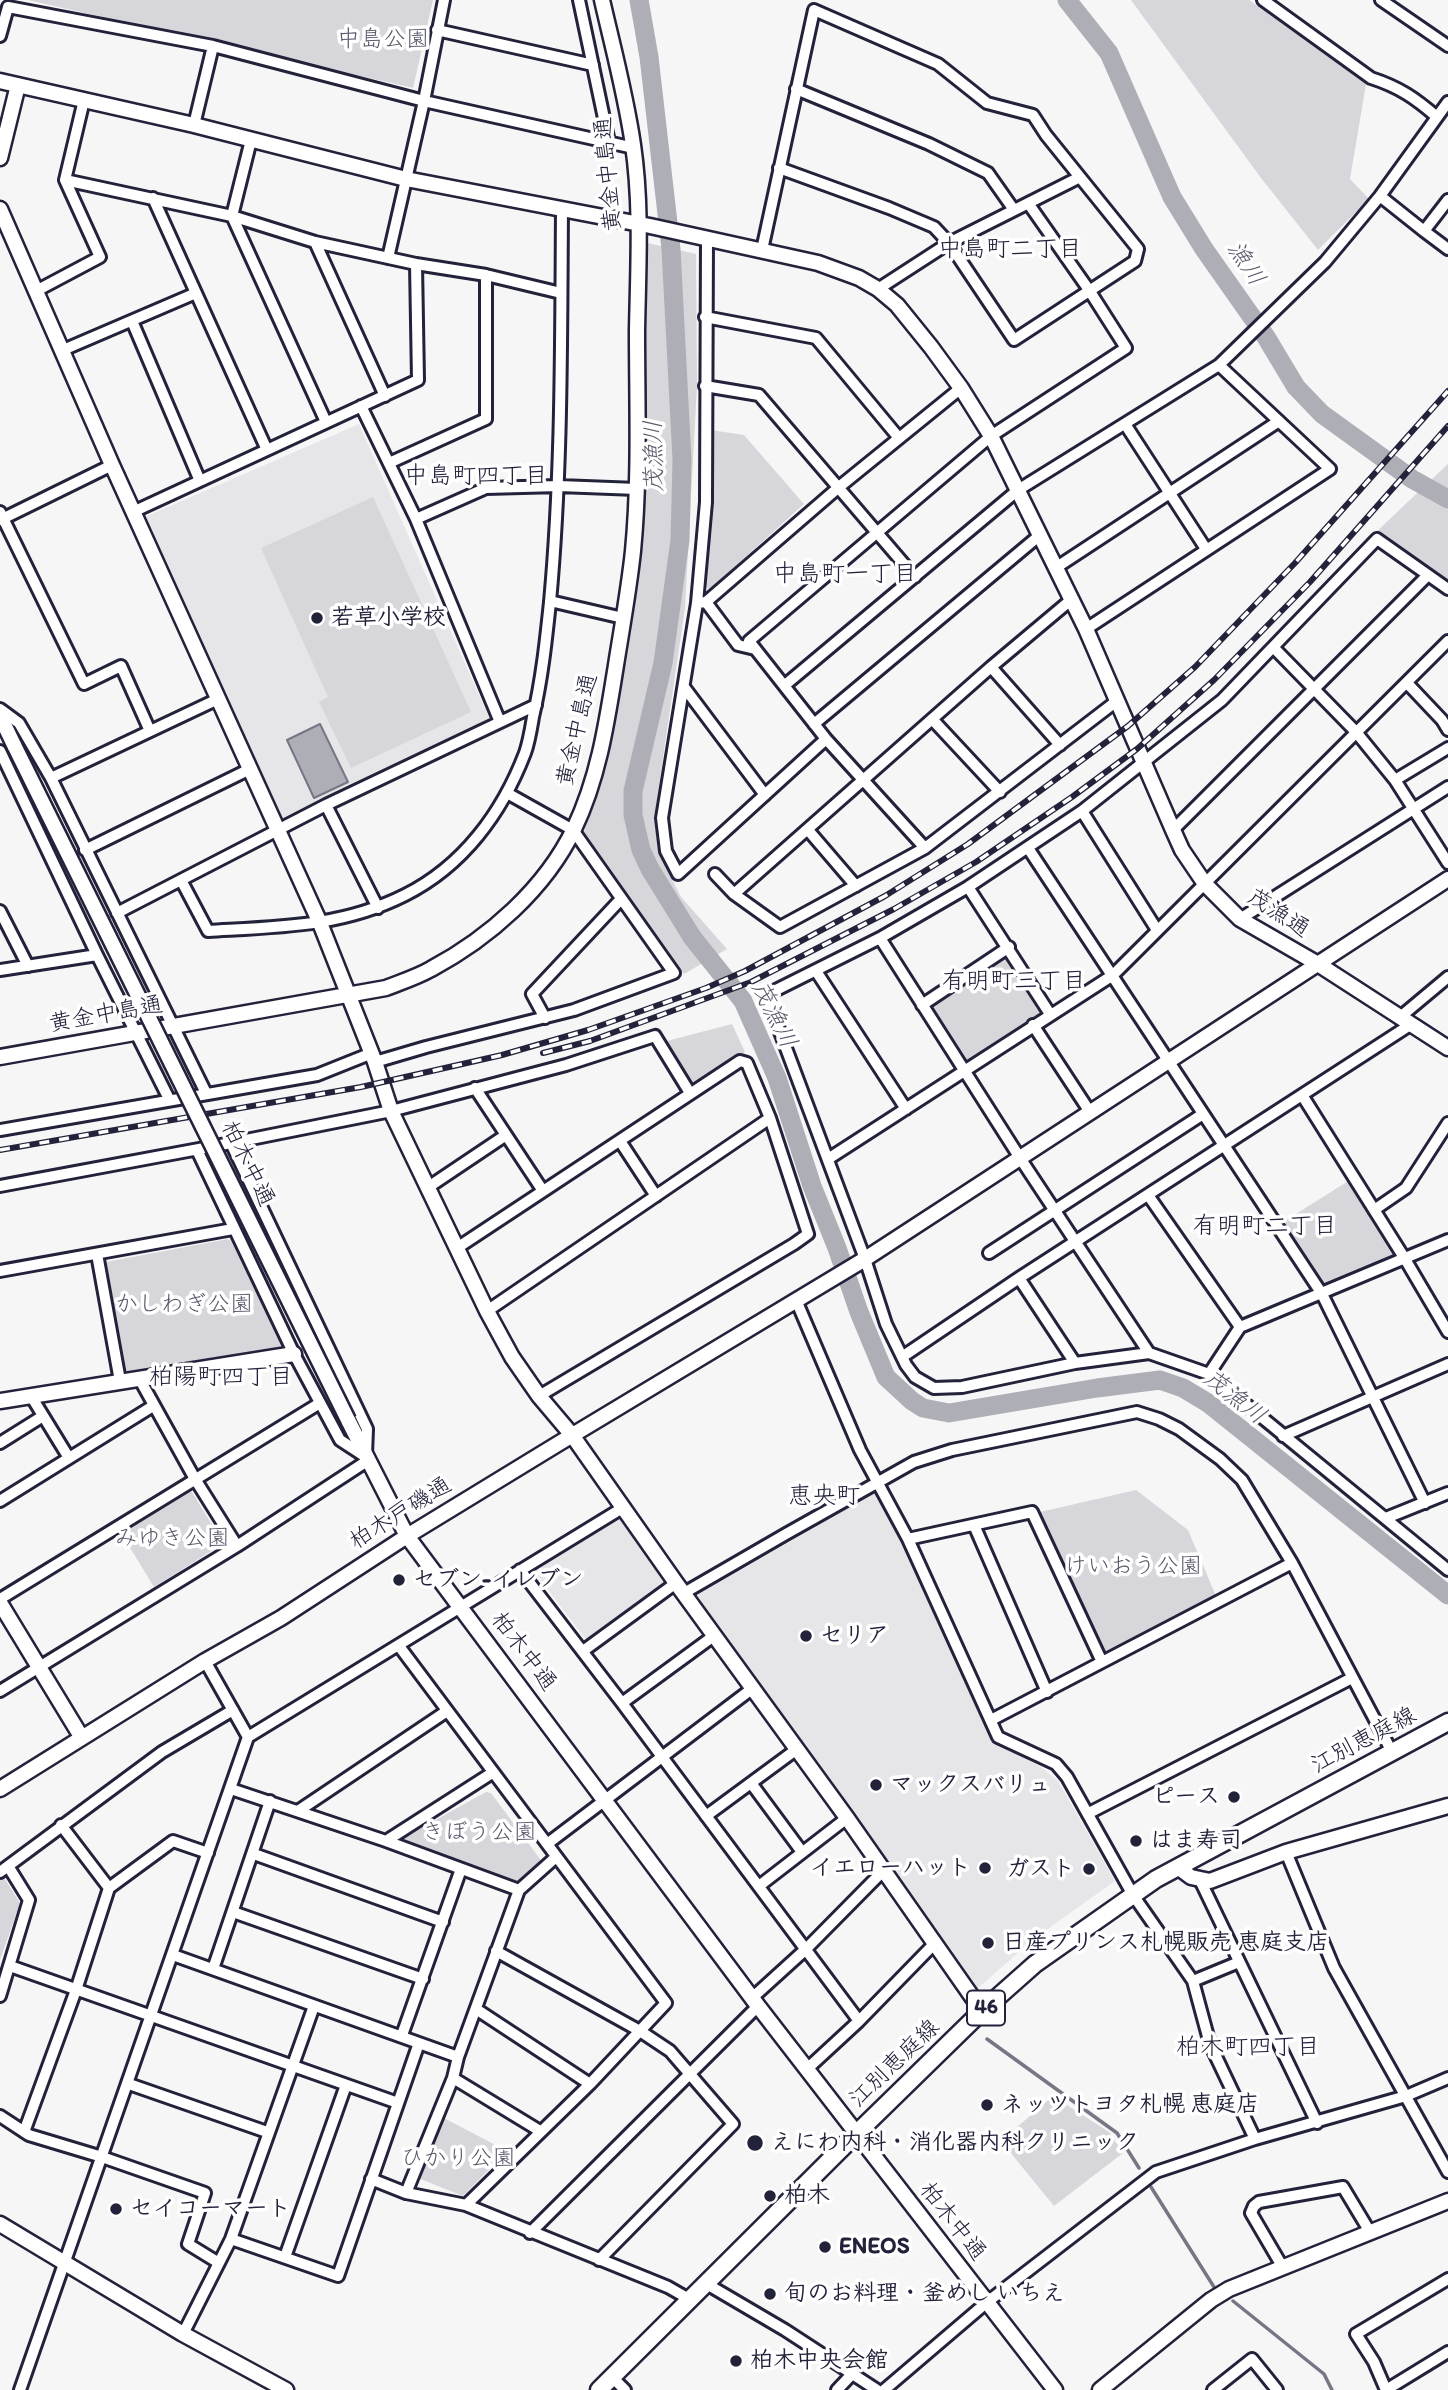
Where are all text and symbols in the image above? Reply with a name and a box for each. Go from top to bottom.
park label: 中島公園 [337,26,429,54]
street label: 黄金中島通 [590,116,628,232]
district label: 中島町二丁目 [938,236,1082,264]
water label: 漁川 [1220,236,1270,292]
water label: 茂漁川 [640,420,670,492]
district label: 中島町四丁目 [404,463,548,491]
district label: 中島町一丁目 [773,561,917,589]
place label: 若草小学校 [331,604,446,632]
marker: 若草小学校 [309,610,325,626]
street label: 黄金中島通 [552,671,604,789]
street label: 茂漁通 [1242,884,1314,944]
district label: 有明町三丁目 [942,968,1086,996]
water label: 茂漁川 [744,976,802,1054]
street label: 黄金中島通 [47,991,165,1039]
street label: 柏木中通 [214,1117,280,1211]
district label: 有明町二丁目 [1193,1213,1337,1241]
park label: かしわぎ公園 [115,1291,253,1319]
district label: 柏陽町四丁目 [149,1364,293,1392]
water label: 茂漁川 [1197,1364,1271,1432]
street label: 柏木戸磯通 [345,1472,457,1556]
district label: 恵央町 [788,1483,860,1511]
park label: みゆき公園 [115,1525,229,1553]
park label: けいおう公園 [1064,1553,1202,1581]
place label: セブン-イレブン [413,1566,583,1594]
marker: セブン-イレブン [391,1572,407,1588]
street label: 柏木中通 [484,1607,562,1697]
place label: セリア [820,1622,889,1650]
marker: セリア [798,1628,814,1644]
street label: 江別恵庭線 [1307,1702,1421,1780]
place label: マックスバリュ [890,1771,1051,1799]
marker: マックスバリュ [868,1777,884,1793]
place label: ピース [1152,1783,1220,1811]
marker: ピース [1226,1789,1242,1805]
park label: きぼう公園 [422,1819,536,1847]
place label: はま寿司 [1150,1827,1242,1855]
marker: はま寿司 [1128,1833,1144,1849]
place label: イエローハット [810,1854,971,1882]
place label: ガスト [1006,1855,1075,1883]
marker: イエローハット [977,1860,993,1876]
marker: ガスト [1081,1861,1097,1877]
place label: 日産プリンス札幌販売 恵庭支店 [1002,1929,1329,1957]
marker: 日産プリンス札幌販売 恵庭支店 [980,1935,996,1951]
road number: 46 [967,1990,1005,2025]
street label: 江別恵庭線 [844,2014,946,2114]
district label: 柏木町四丁目 [1176,2034,1320,2062]
place label: ネッツトヨタ札幌 恵庭店 [1001,2091,1259,2119]
marker: ネッツトヨタ札幌 恵庭店 [979,2097,995,2113]
place label: えにわ内科・消化器内科クリニック [771,2129,1139,2157]
marker: えにわ内科・消化器内科クリニック [745,2133,765,2153]
park label: ひかり公園 [401,2145,515,2173]
street label: 柏木中通 [913,2177,991,2267]
place label: 柏木 [784,2182,830,2210]
marker: 柏木 [762,2188,778,2204]
place label: セイコーマート [130,2195,291,2223]
marker: セイコーマート [108,2201,124,2217]
place label: ENEOS [839,2233,910,2261]
marker: ENEOS [817,2239,833,2255]
place label: 旬のお料理・釜めし いちえ [784,2280,1065,2308]
marker: 旬のお料理・釜めし いちえ [762,2286,778,2302]
place label: 柏木中央会館 [750,2347,888,2375]
marker: 柏木中央会館 [728,2353,744,2369]

